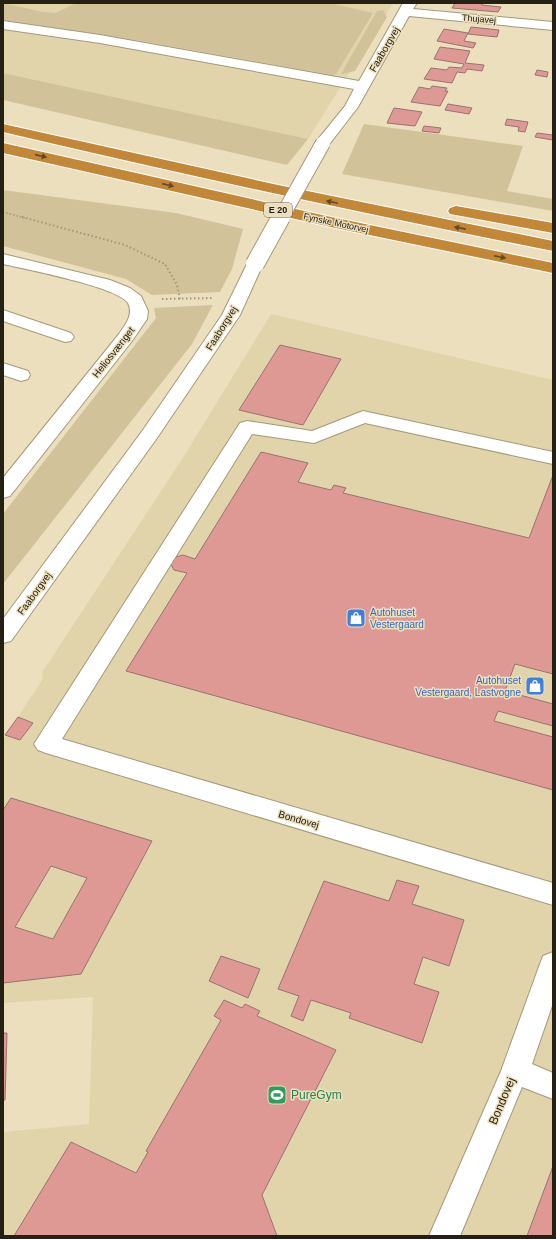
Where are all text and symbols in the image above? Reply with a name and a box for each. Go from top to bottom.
street label: Thujavej [462,13,496,25]
street label: Faaborgvej [367,25,402,74]
one-way arrow [35,154,47,160]
one-way arrow [162,183,174,189]
one-way arrow [326,198,339,204]
road number: E 20 [264,203,292,217]
street label: Fynske Motorvej [303,211,369,235]
one-way arrow [454,224,466,230]
one-way arrow [494,255,506,261]
street label: Faaborgvej [204,304,239,352]
street label: Heliosvænget [90,325,137,380]
street label: Faaborgvej [15,570,54,617]
shop icon: Autohuset Vestergaard [345,607,367,629]
place label: Autohuset Vestergaard [370,607,424,630]
place label: Autohuset Vestergaard, Lastvogne [415,675,521,698]
shop icon: Autohuset Vestergaard, Lastvogne [524,675,546,697]
street label: Bondovej [277,808,320,831]
street label: Bondovej [486,1075,518,1127]
sports icon: PureGym [266,1084,288,1106]
place label: PureGym [291,1088,342,1102]

